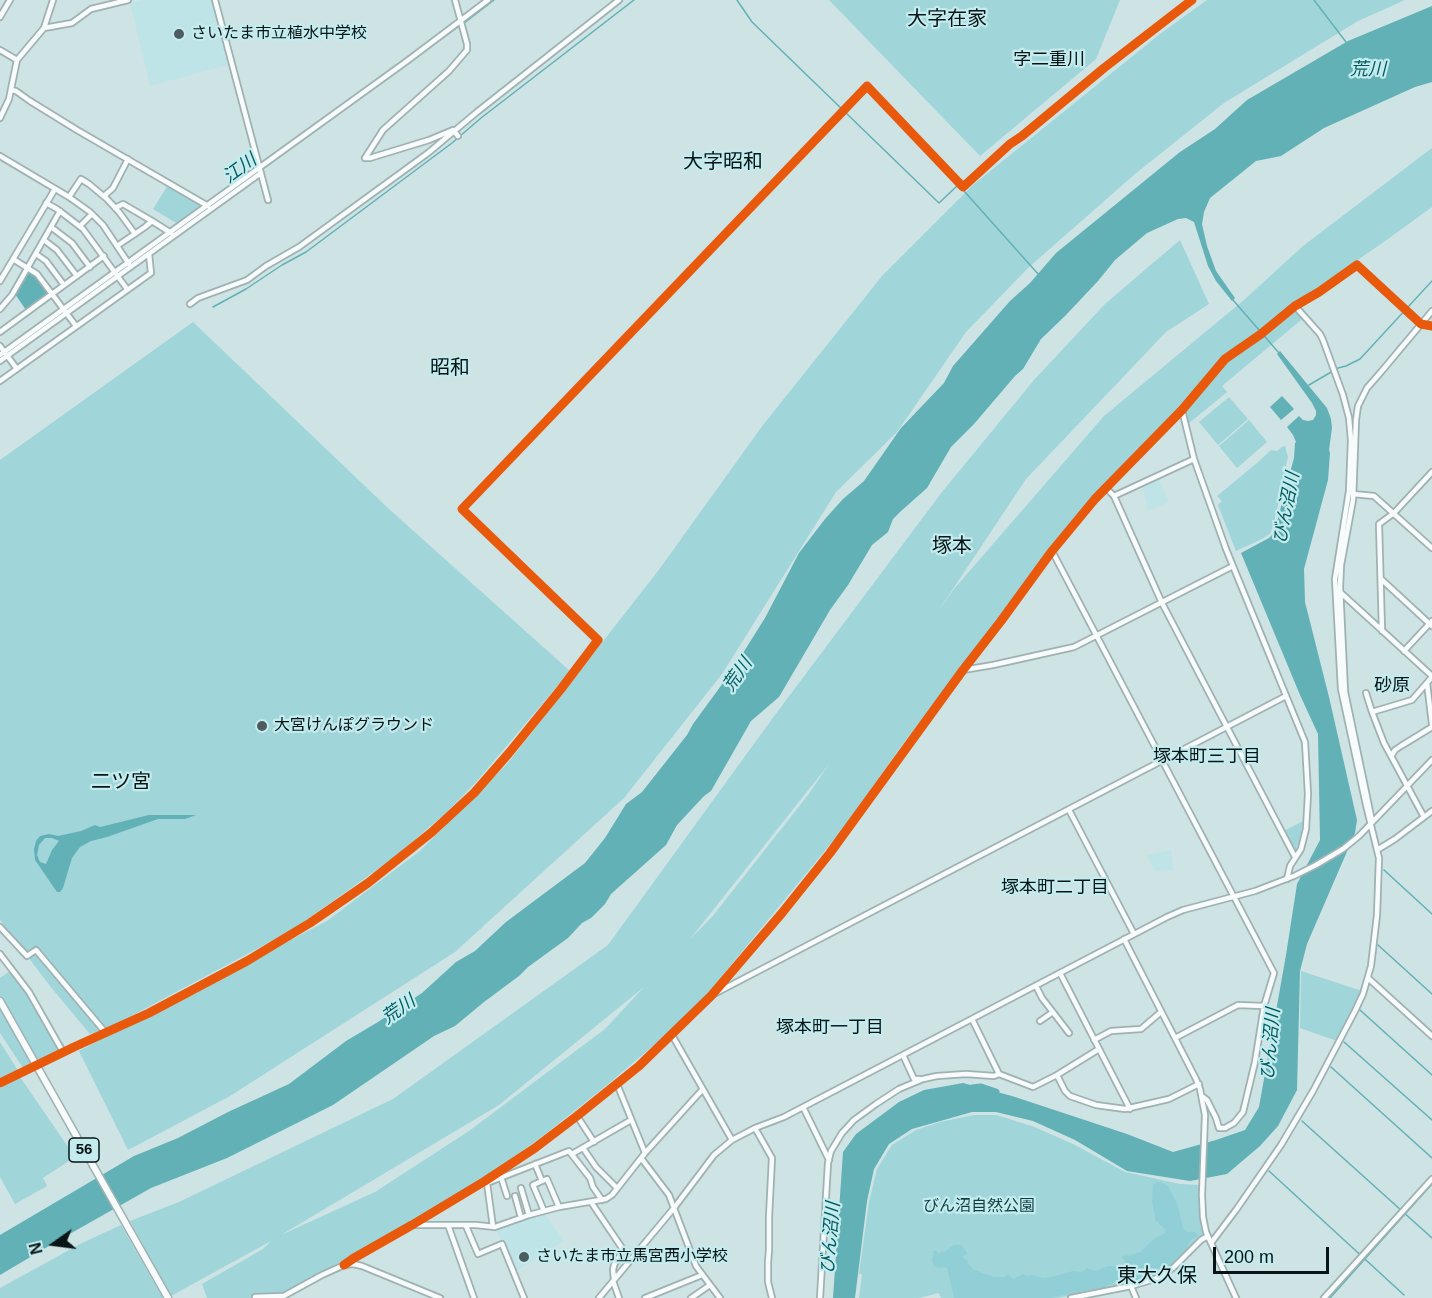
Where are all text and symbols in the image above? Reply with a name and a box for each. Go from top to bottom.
district label: 大字在家 [907,7,987,31]
place label: さいたま市立植水中学校 [191,24,367,44]
marker: さいたま市立植水中学校 [172,27,186,41]
district label: 字二重川 [1013,49,1085,71]
water label: 荒川 [1350,59,1386,81]
water label: 江川 [219,150,261,188]
district label: 大字昭和 [683,150,763,174]
district label: 昭和 [430,356,470,380]
water label: びん沼川 [1270,471,1304,545]
district label: 塚本 [932,534,972,558]
water label: 荒川 [719,654,757,696]
district label: 砂原 [1374,675,1410,697]
place label: 大宮けんぽグラウンド [274,716,434,736]
marker: 大宮けんぽグラウンド [255,719,269,733]
district label: 塚本町三丁目 [1153,746,1261,768]
district label: 二ツ宮 [91,770,151,794]
district label: 塚本町二丁目 [1001,877,1109,899]
water label: 荒川 [378,991,420,1029]
water label: びん沼川 [1257,1007,1285,1081]
district label: 塚本町一丁目 [776,1017,884,1039]
road number: 56 [69,1138,99,1162]
park label: びん沼自然公園 [923,1197,1035,1217]
water label: びん沼川 [817,1201,845,1275]
north arrow [24,1214,84,1274]
scale bar [1216,1235,1332,1273]
text: N [26,1241,46,1256]
place label: さいたま市立馬宮西小学校 [536,1247,728,1267]
text: 200 m [1224,1247,1274,1267]
marker: さいたま市立馬宮西小学校 [517,1250,531,1264]
district label: 東大久保 [1117,1264,1197,1288]

